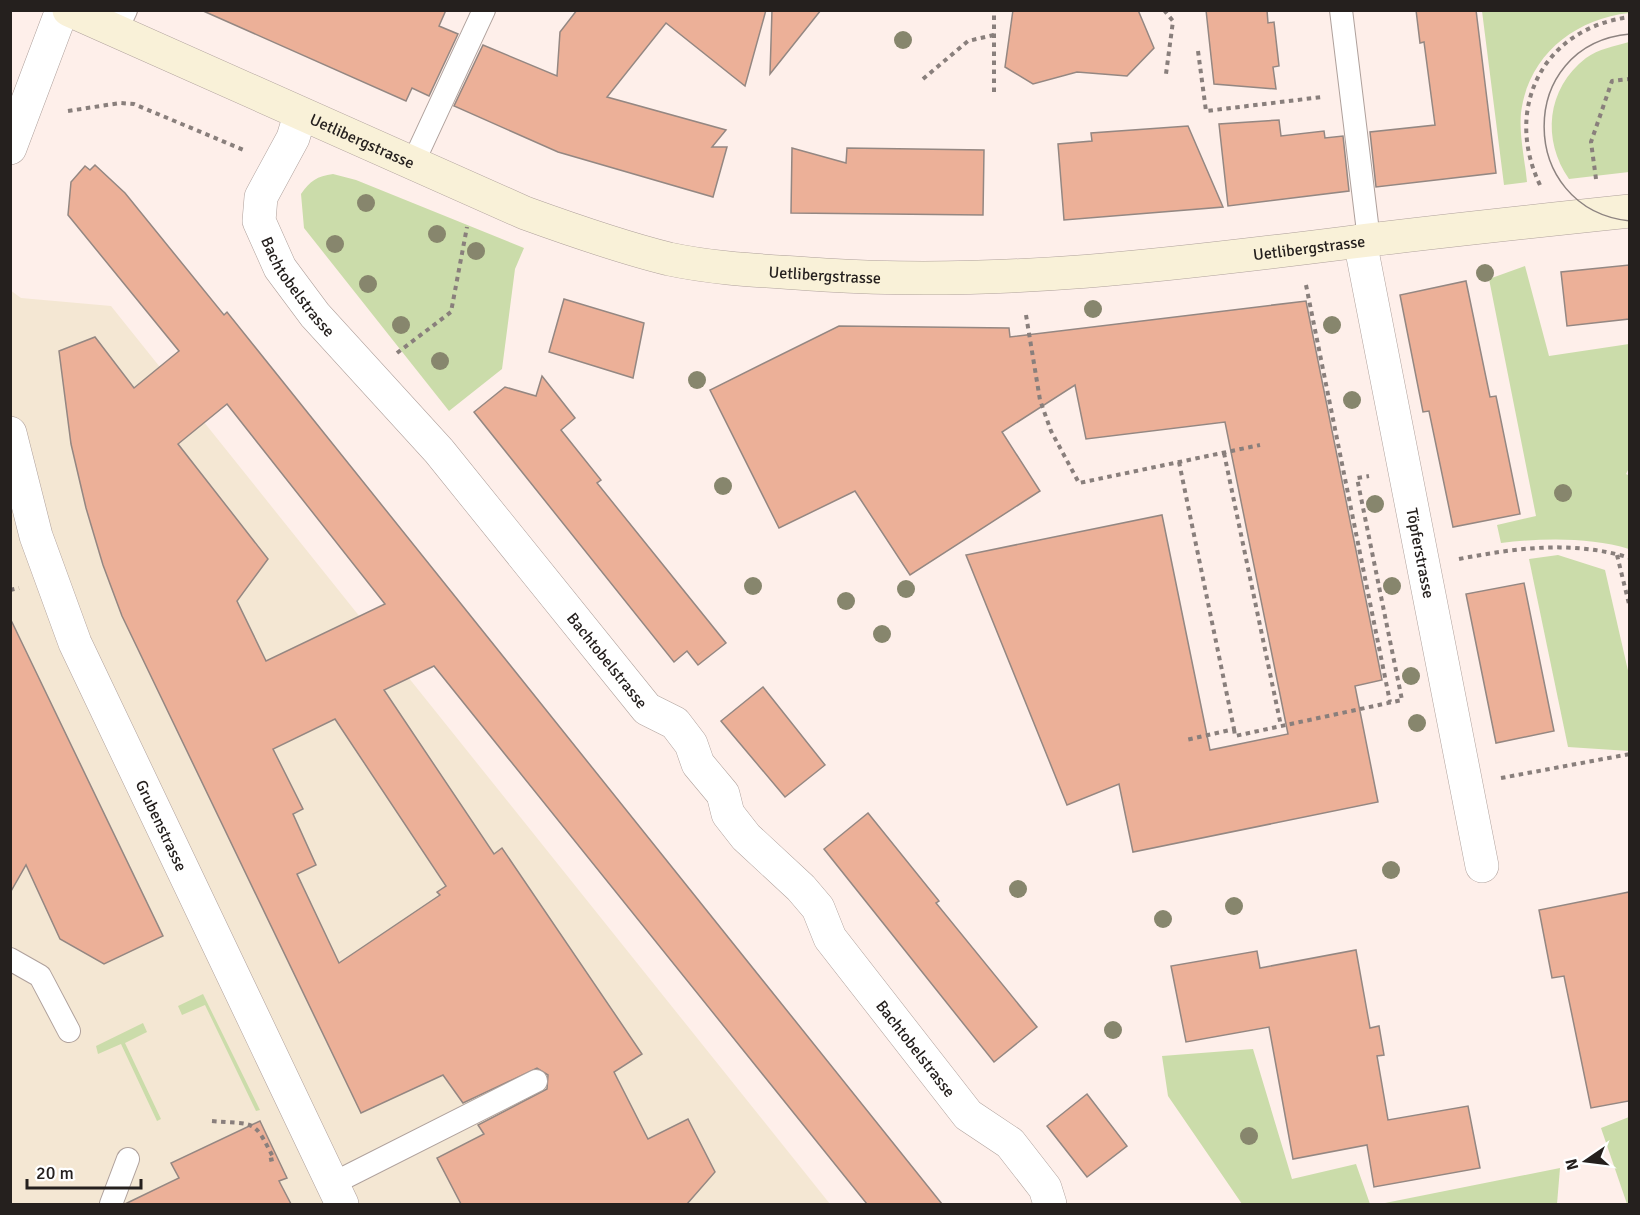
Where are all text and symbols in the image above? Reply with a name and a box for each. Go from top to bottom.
street label: Uetlibergstrasse [306,109,417,173]
street label: Uetlibergstrasse [1252,232,1366,265]
street label: Bachtobelstrasse [256,234,339,341]
street label: Uetlibergstrasse [768,262,881,288]
street label: Töpferstrasse [1401,506,1439,600]
street label: Bachtobelstrasse [562,609,651,713]
street label: Grubenstrasse [131,777,191,875]
street label: Bachtobelstrasse [871,996,959,1101]
north arrow [1556,1131,1616,1191]
scale bar [27,1152,141,1190]
text: N [1561,1157,1583,1172]
text: 20 m [36,1162,74,1184]

